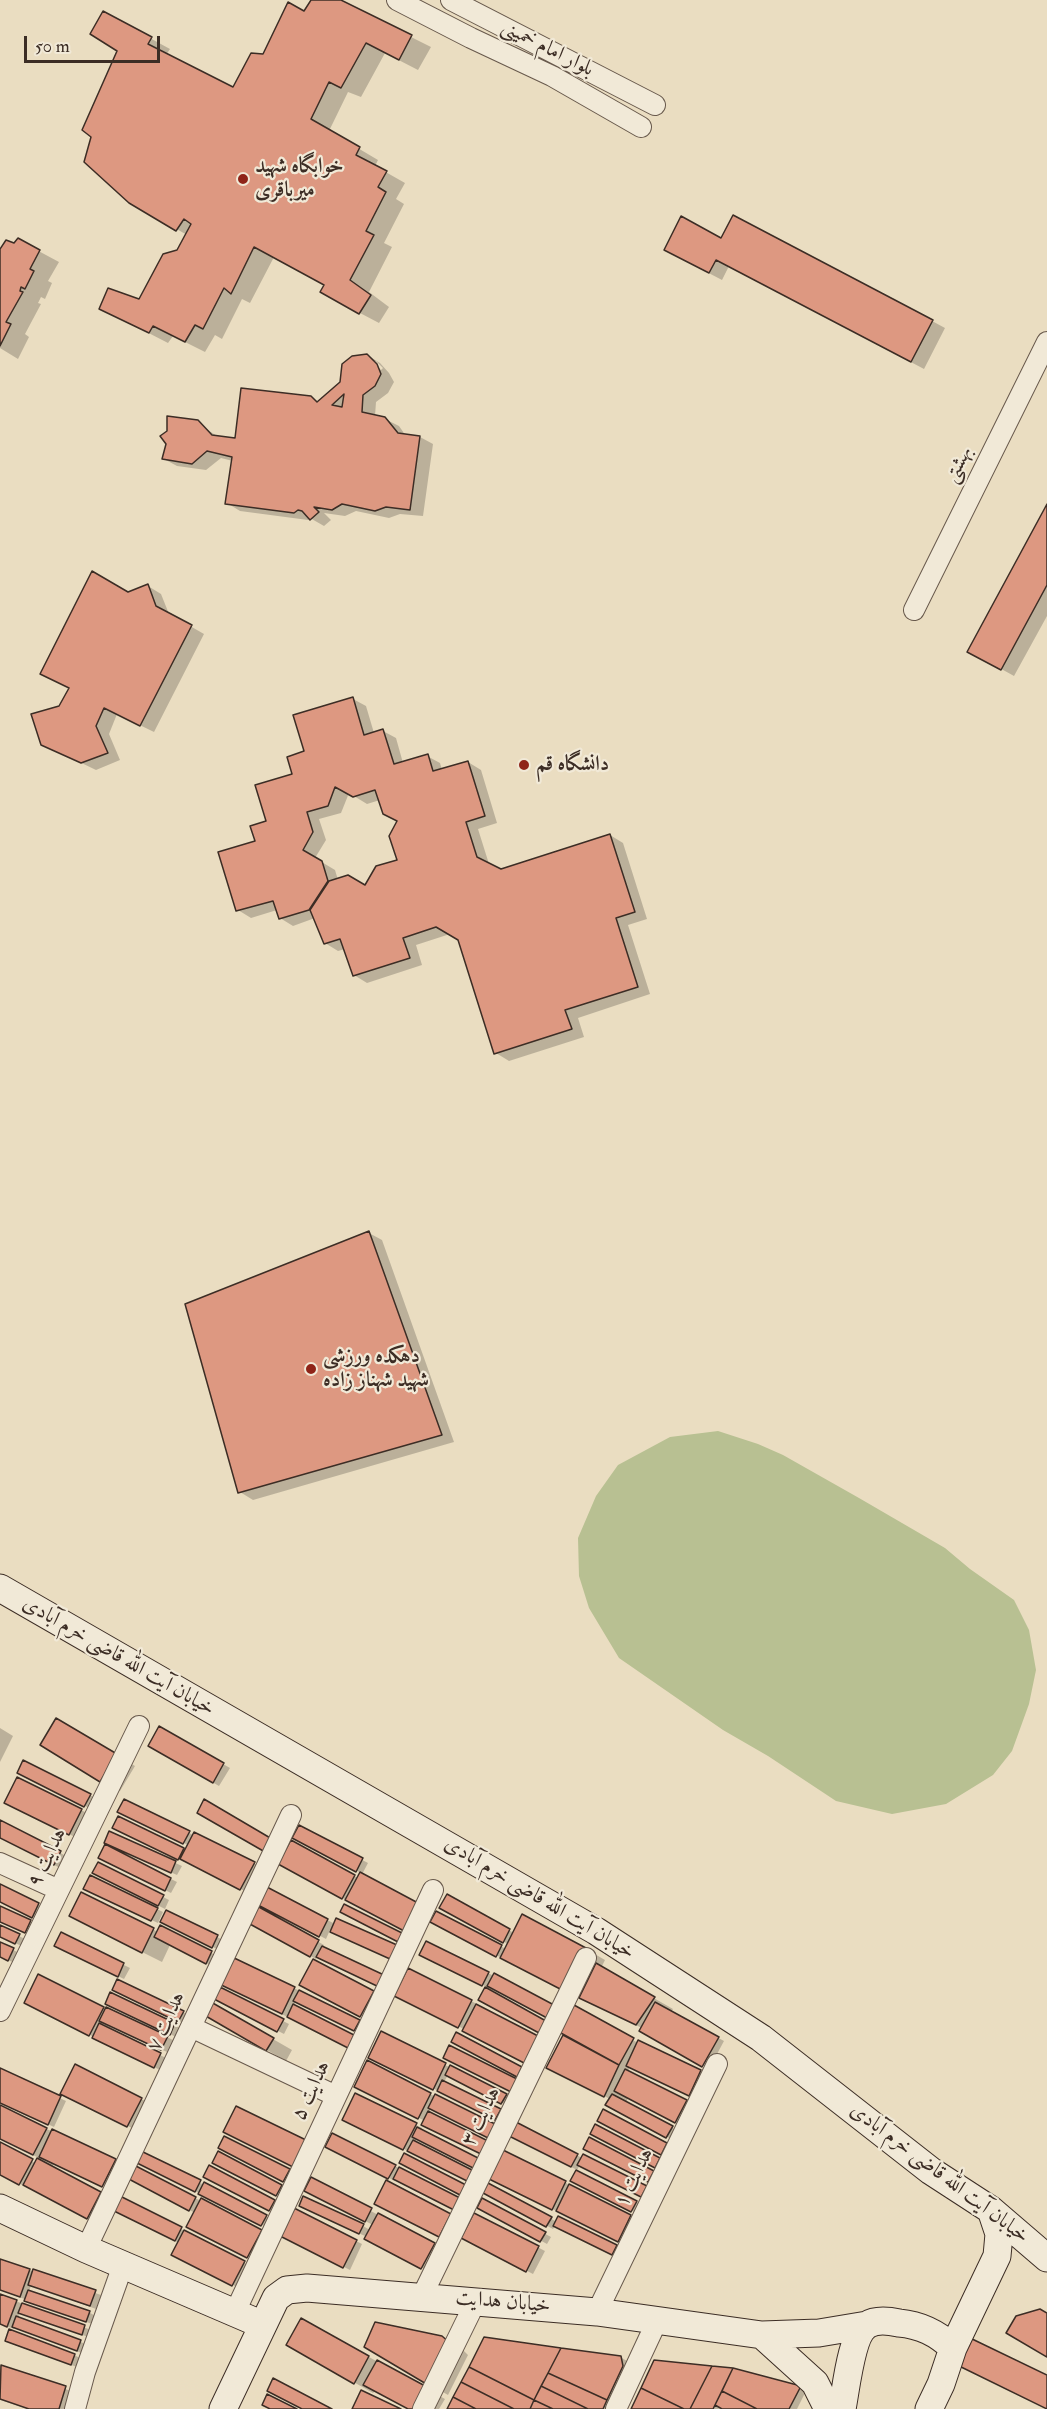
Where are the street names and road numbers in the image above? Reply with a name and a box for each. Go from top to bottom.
street label: بلوار امام خمینی [496,15,598,83]
street label: بهشتی [939,442,979,488]
street label: خیابان آیت الله قاضی خرم آبادی [17,1592,219,1722]
street label: هدایت ۹ [23,1824,73,1892]
street label: خیابان آیت الله قاضی خرم آبادی [439,1832,639,1966]
street label: هدایت ۷ [142,1988,192,2056]
street label: هدایت ۵ [287,2057,337,2125]
street label: هدایت ۳ [457,2083,507,2151]
street label: خیابان آیت الله قاضی خرم آبادی [844,2098,1034,2250]
street label: هدایت ۱ [610,2144,660,2212]
street label: خیابان هدایت [454,2286,552,2320]

